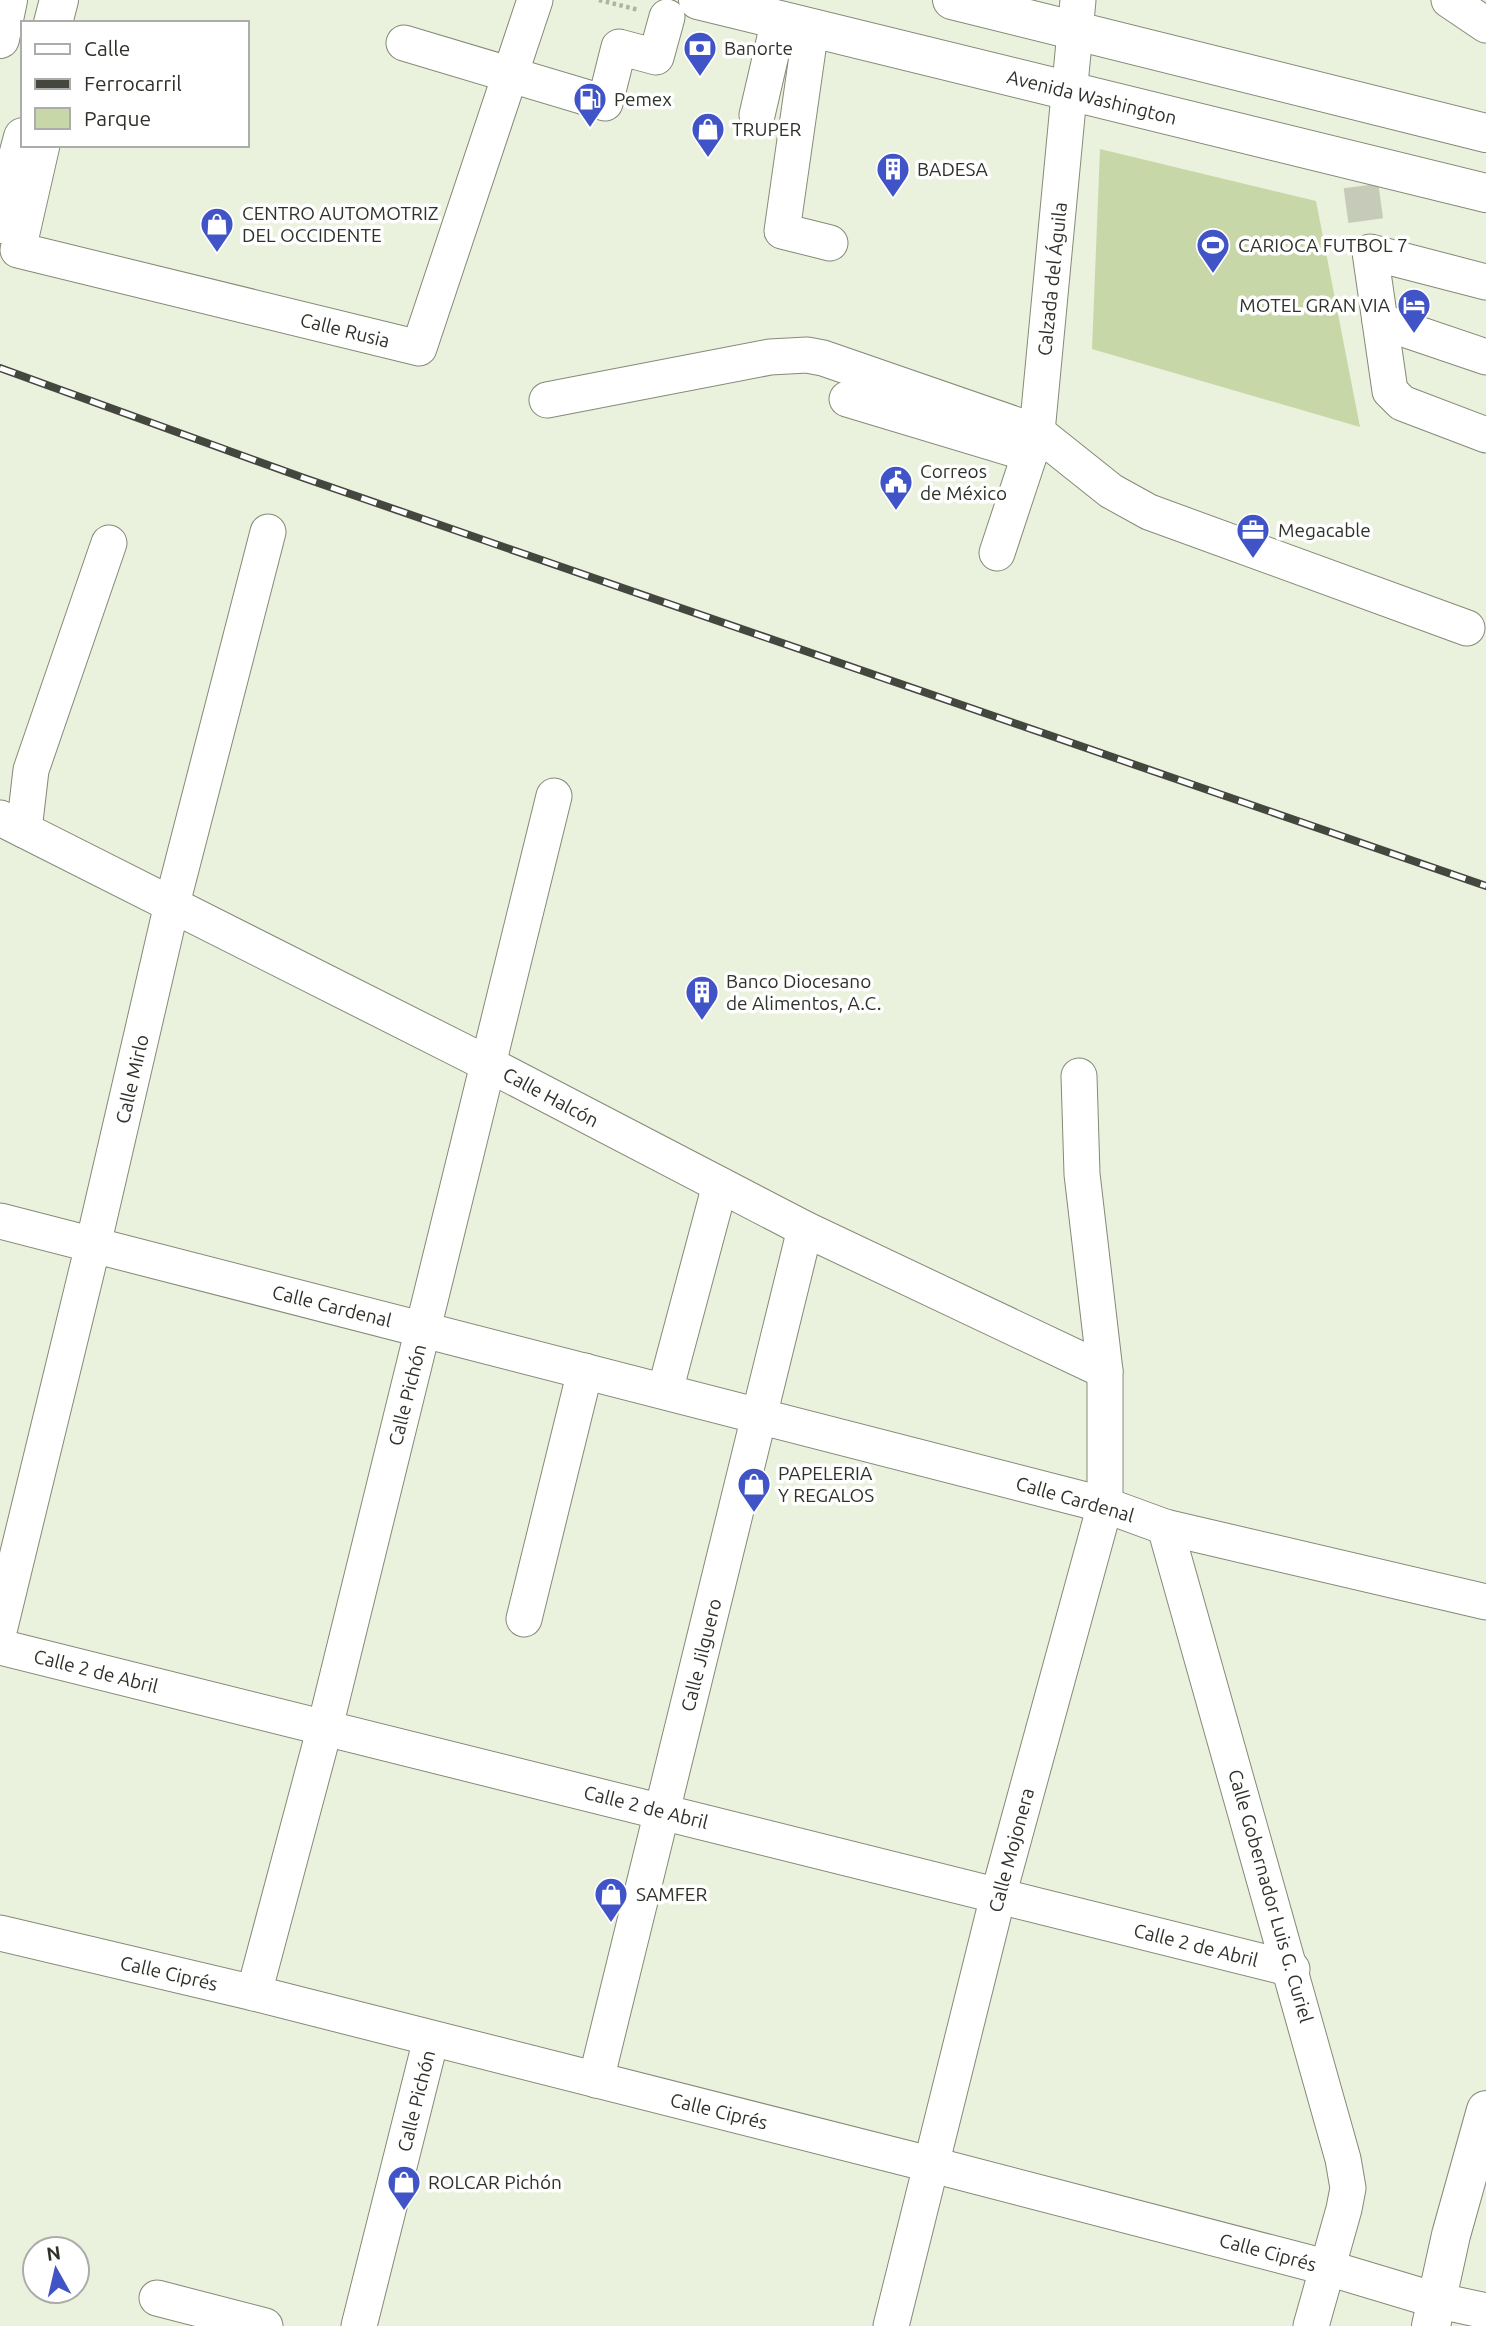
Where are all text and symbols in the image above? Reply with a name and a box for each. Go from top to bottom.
legend [21,21,248,147]
bank icon: Banorte [681,29,719,78]
text: Calle [84,36,130,60]
place label: Banorte [724,37,793,59]
street label: Avenida Washington [1005,65,1179,129]
text: Ferrocarril [84,71,182,95]
fuel station icon: Pemex [571,80,609,129]
place label: Pemex [614,88,672,110]
text: Parque [84,106,151,130]
shop icon: TRUPER [689,110,727,159]
place label: TRUPER [732,118,801,140]
building icon: BADESA [874,150,912,199]
place label: BADESA [917,158,988,180]
street label: Calzada del Águila [1033,201,1071,357]
place label: CENTRO AUTOMOTRIZ DEL OCCIDENTE [242,202,439,246]
shop icon: CENTRO AUTOMOTRIZ DEL OCCIDENTE [198,205,236,254]
sports icon: CARIOCA FUTBOL 7 [1194,226,1232,275]
place label: CARIOCA FUTBOL 7 [1238,234,1408,256]
hotel icon: MOTEL GRAN VIA [1395,286,1433,335]
place label: MOTEL GRAN VIA [1239,294,1391,316]
street label: Calle Rusia [298,308,392,352]
place label: Correos de México [920,460,1007,504]
public building icon: Correos de México [877,463,915,512]
office icon: Megacable [1234,511,1272,560]
place label: Megacable [1278,519,1371,541]
place label: Banco Diocesano de Alimentos, A.C. [726,970,881,1014]
building icon: Banco Diocesano de Alimentos, A.C. [683,973,721,1022]
street label: Calle Mirlo [111,1032,153,1126]
street label: Calle Halcón [499,1063,603,1131]
street label: Calle Cardenal [270,1281,394,1331]
street label: Calle Pichón [384,1342,430,1448]
place label: PAPELERIA Y REGALOS [778,1462,874,1506]
shop icon: PAPELERIA Y REGALOS [735,1465,773,1514]
street label: Calle Cardenal [1013,1472,1137,1526]
street label: Calle Jilguero [676,1596,726,1714]
street label: Calle 2 de Abril [31,1645,161,1697]
street label: Calle Gobernador Luis G. Curiel [1224,1767,1318,2025]
street label: Calle 2 de Abril [581,1781,711,1833]
street label: Calle Mojonera [984,1785,1038,1915]
shop icon: SAMFER [592,1875,630,1924]
place label: SAMFER [636,1883,707,1905]
street label: Calle 2 de Abril [1131,1919,1261,1971]
street label: Calle Ciprés [118,1951,220,1995]
street label: Calle Pichón [393,2048,439,2154]
street label: Calle Ciprés [668,2088,770,2134]
shop icon: ROLCAR Pichón [385,2163,423,2212]
place label: ROLCAR Pichón [428,2171,562,2193]
street label: Calle Ciprés [1217,2228,1319,2276]
north arrow [21,2235,91,2305]
text: N [45,2241,62,2265]

